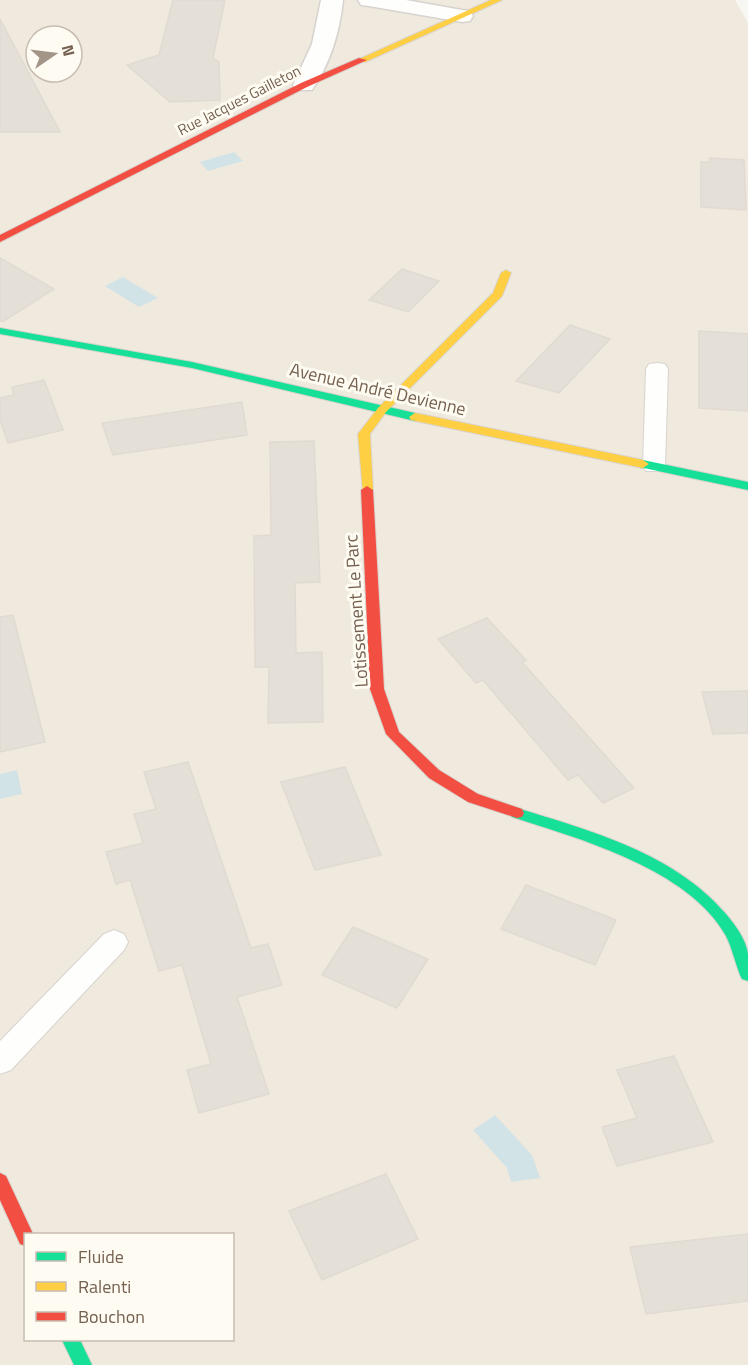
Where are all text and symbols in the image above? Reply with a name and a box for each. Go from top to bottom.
north arrow [24,24,84,84]
text: N [56,42,82,59]
street label: Rue Jacques Gailleton [173,59,305,141]
street label: Avenue André Devienne [287,356,469,422]
street label: Lotissement Le Parc [337,534,375,688]
legend [24,1233,234,1341]
text: Fluide [78,1243,124,1270]
text: Ralenti [78,1273,131,1300]
text: Bouchon [78,1303,145,1330]

